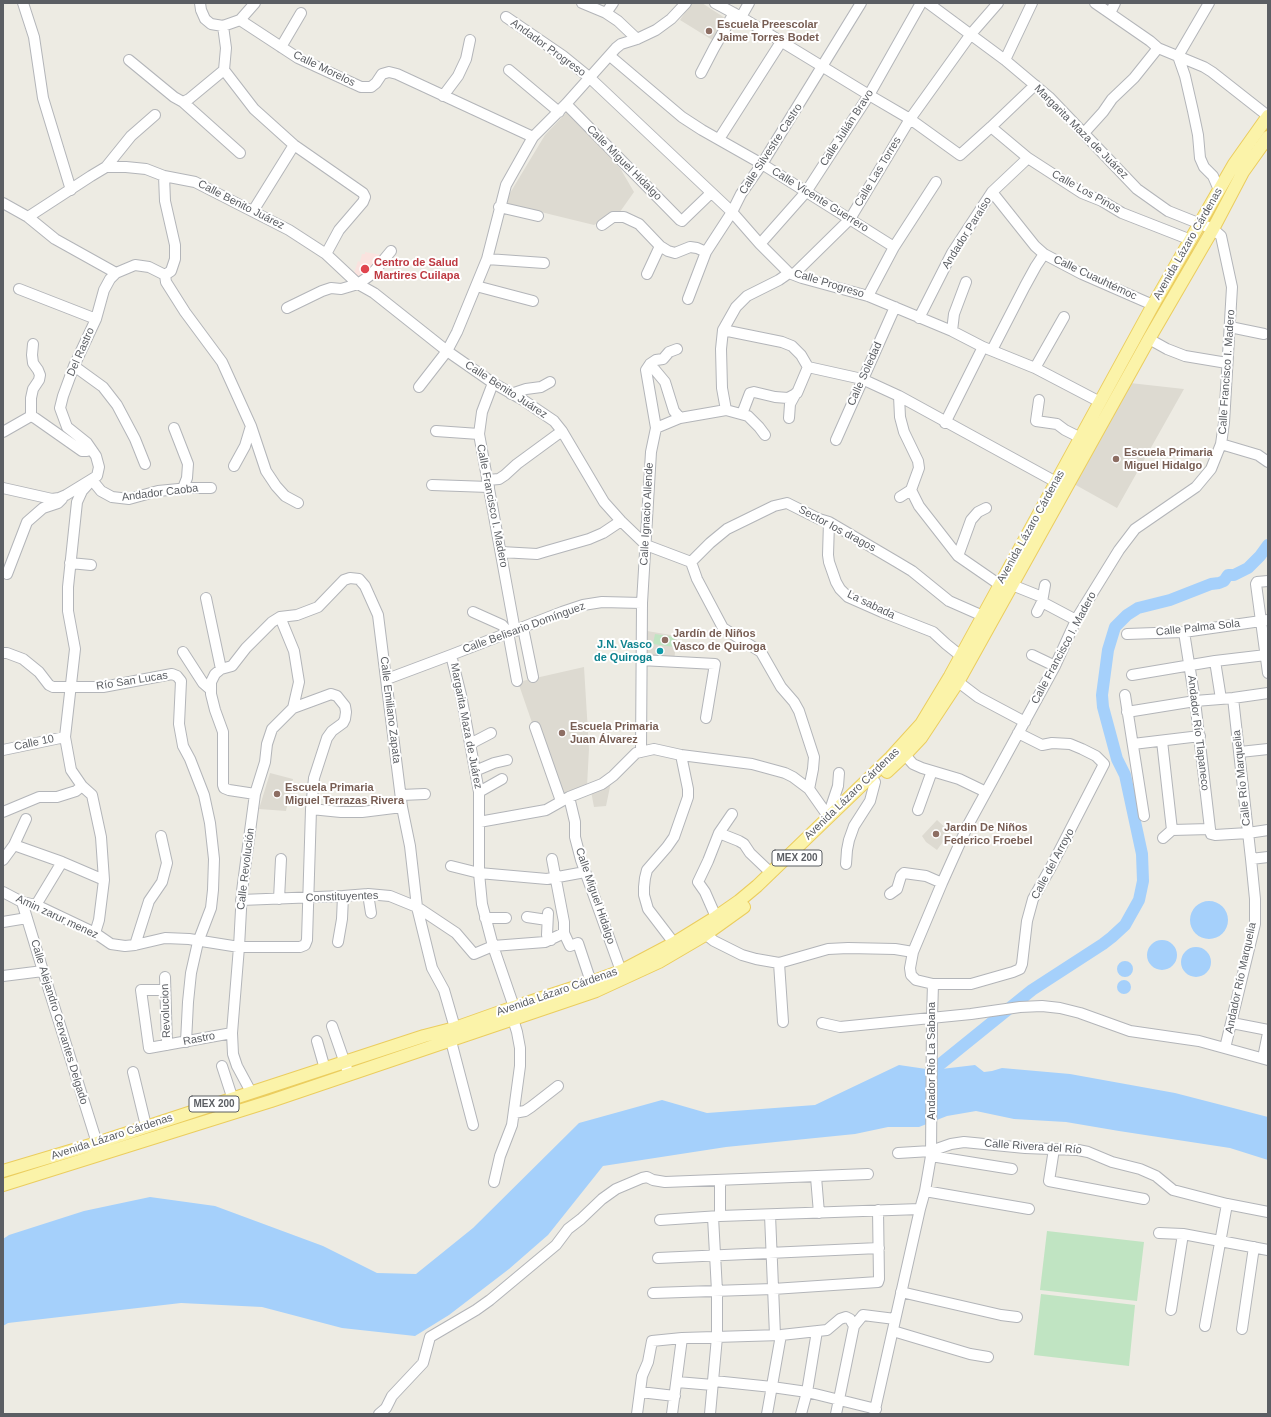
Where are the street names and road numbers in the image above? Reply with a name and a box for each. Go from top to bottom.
street label: Andador Progreso [508,16,588,80]
street label: Calle Morelos [291,48,357,90]
street label: Margarita Maza de Juárez [1031,82,1131,182]
street label: Calle Julián Bravo [817,87,877,169]
street label: Calle Silvestre Castro [737,101,805,197]
street label: Calle Miguel Hidalgo [584,123,664,203]
street label: Calle Las Torres [852,135,904,209]
street label: Calle Vicente Guerrero [769,165,871,235]
street label: Calle Los Pinos [1049,168,1123,216]
street label: Calle Benito Juárez [196,177,286,233]
street label: Avenida Lázaro Cárdenas [1151,186,1225,302]
street label: Andador Paraíso [940,194,994,272]
street label: Calle Cuauhtémoc [1051,253,1139,303]
street label: Calle Progreso [792,267,866,301]
street label: Calle Francisco I. Madero [1216,309,1238,435]
street label: Del Rastro [64,326,98,378]
street label: Calle Soledad [845,340,885,408]
street label: Calle Benito Juárez [462,358,550,422]
street label: Calle Francisco I. Madero [474,443,510,569]
street label: Calle Ignacio Allende [638,462,656,566]
street label: Avenida Lázaro Cárdenas [994,468,1068,586]
street label: Andador Caoba [121,482,199,504]
street label: Sector los dragos [796,503,878,555]
street label: La sabada [845,588,897,622]
street label: Calle Francisco I. Madero [1029,590,1099,706]
street label: Calle Belisario Domínguez [461,600,587,656]
street label: Calle Palma Sola [1155,617,1241,639]
street label: Calle Emiliano Zapata [377,656,403,764]
street label: Margarita Maza de Juárez [447,662,485,790]
street label: Río San Lucas [95,669,169,693]
street label: Andador Río Tlapaneco [1184,675,1212,791]
street label: Calle Río Marquelia [1230,729,1254,827]
street label: Calle 10 [13,732,55,754]
street label: Avenida Lázaro Cárdenas [802,745,902,843]
street label: Calle del Arroyo [1029,826,1077,902]
street label: Calle Revolución [234,827,258,911]
street label: Calle Miguel Hidalgo [572,846,618,946]
road number: MEX 200 [772,850,822,866]
street label: Constituyentes [305,889,379,905]
street label: Amin zarur menez [14,892,100,942]
street label: Andador Río Marquelia [1223,921,1259,1035]
street label: Calle Alejandro Cervantes Delgado [28,938,90,1106]
street label: Avenida Lázaro Cárdenas [495,965,619,1019]
street label: Revolucion [158,984,174,1038]
street label: Andador Río La Sabana [925,1002,939,1120]
street label: Rastro [182,1029,216,1049]
road number: MEX 200 [189,1096,239,1112]
street label: Avenida Lázaro Cárdenas [50,1111,174,1163]
street label: Calle Rivera del Río [984,1137,1082,1157]

